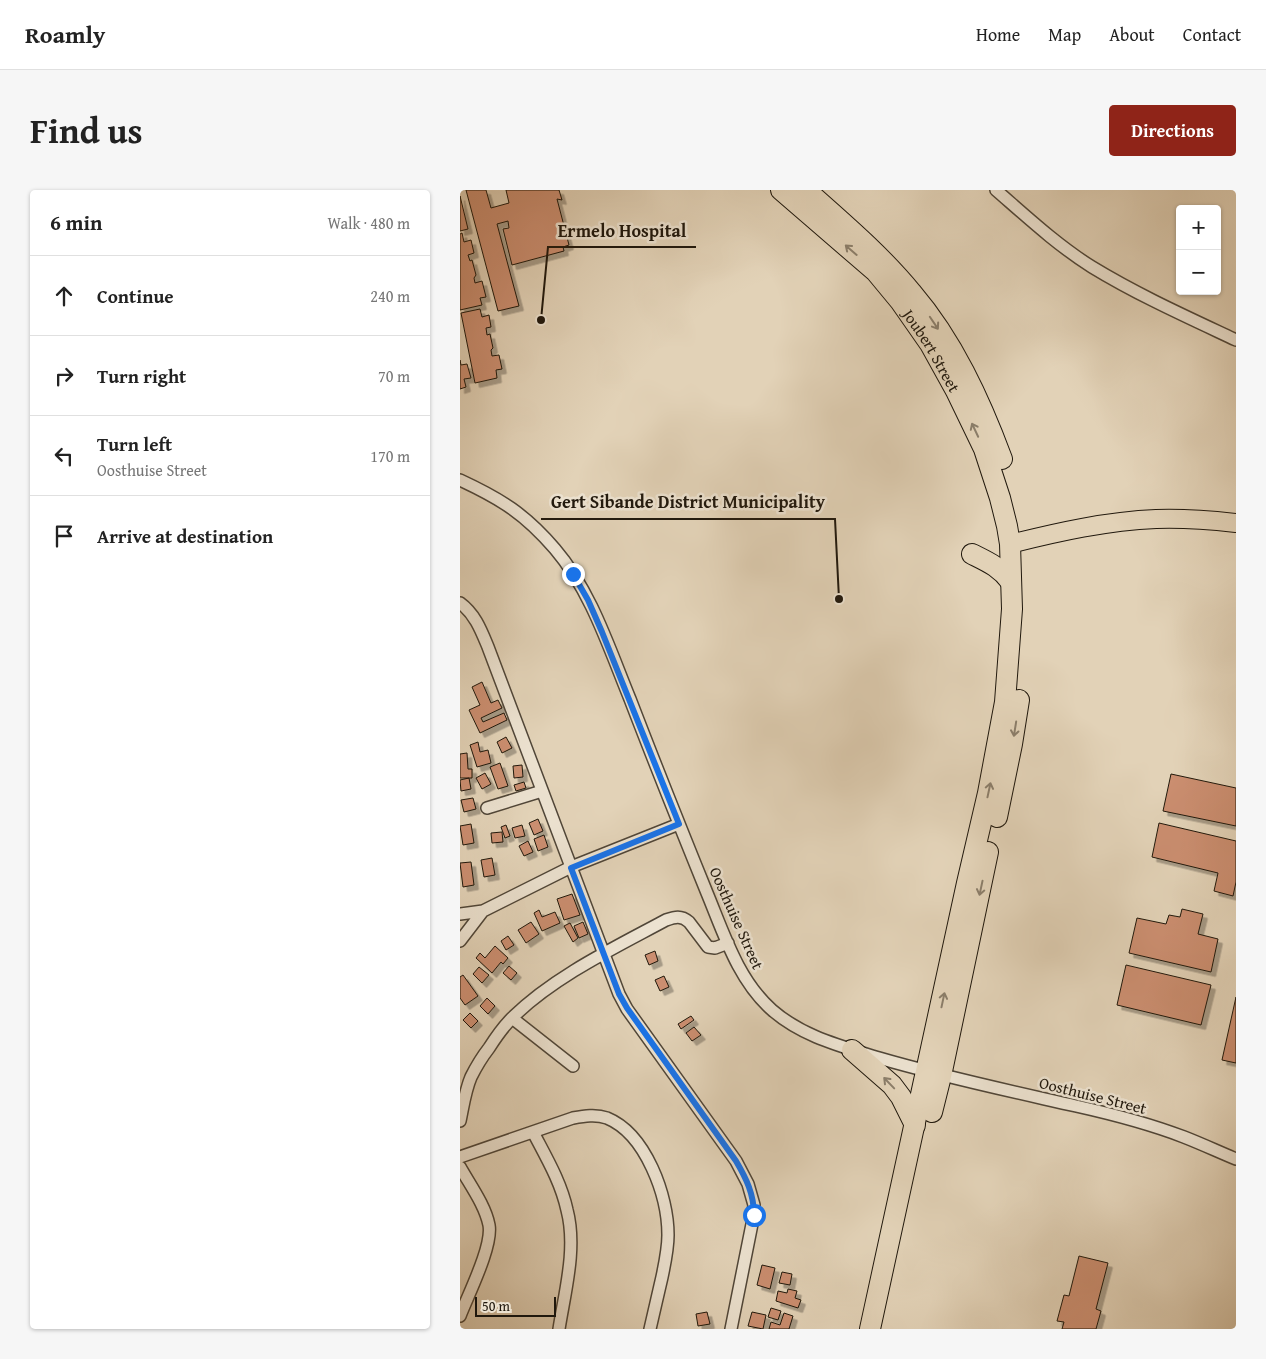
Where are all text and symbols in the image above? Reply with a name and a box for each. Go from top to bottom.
text: Roamly [25,17,105,52]
text: Home [976,21,1020,48]
text: Map [1048,21,1081,48]
text: About [1109,21,1155,48]
text: Contact [1183,21,1241,48]
text: Find us [30,105,143,156]
button: Directions [1109,105,1236,156]
map controls [1176,205,1221,295]
button: + [1176,205,1221,250]
text: 6 min [50,207,102,238]
text: Walk · 480 m [327,211,410,235]
callout: Ermelo Hospital [548,214,696,247]
text: Ermelo Hospital [558,217,687,244]
one-way arrow [845,244,858,255]
button: − [1176,250,1221,295]
icon: ahead [50,282,78,310]
text: Continue [97,282,174,310]
text: 240 m [370,284,410,308]
street label: Joubert Street [896,302,967,397]
one-way arrow [929,316,939,330]
icon: right [50,362,78,390]
text: Turn right [97,362,186,390]
text: 70 m [378,364,410,388]
one-way arrow [970,423,980,438]
text: Turn left [97,430,172,458]
icon: left [50,442,78,470]
text: 170 m [370,444,410,468]
text: Oosthuise Street [97,458,207,482]
callout: Gert Sibande District Municipality [541,486,835,519]
text: Gert Sibande District Municipality [551,488,826,515]
icon: arrive [50,522,78,550]
text: Arrive at destination [97,522,273,550]
route end [562,563,585,586]
one-way arrow [1009,720,1019,736]
one-way arrow [984,782,994,798]
street label: Oosthuise Street [704,863,770,973]
one-way arrow [976,879,985,895]
one-way arrow [938,992,948,1008]
street label: Oosthuise Street [1037,1070,1150,1120]
one-way arrow [883,1077,895,1090]
route start [743,1204,766,1227]
scale bar [475,1294,556,1317]
text: 50 m [482,1296,510,1316]

